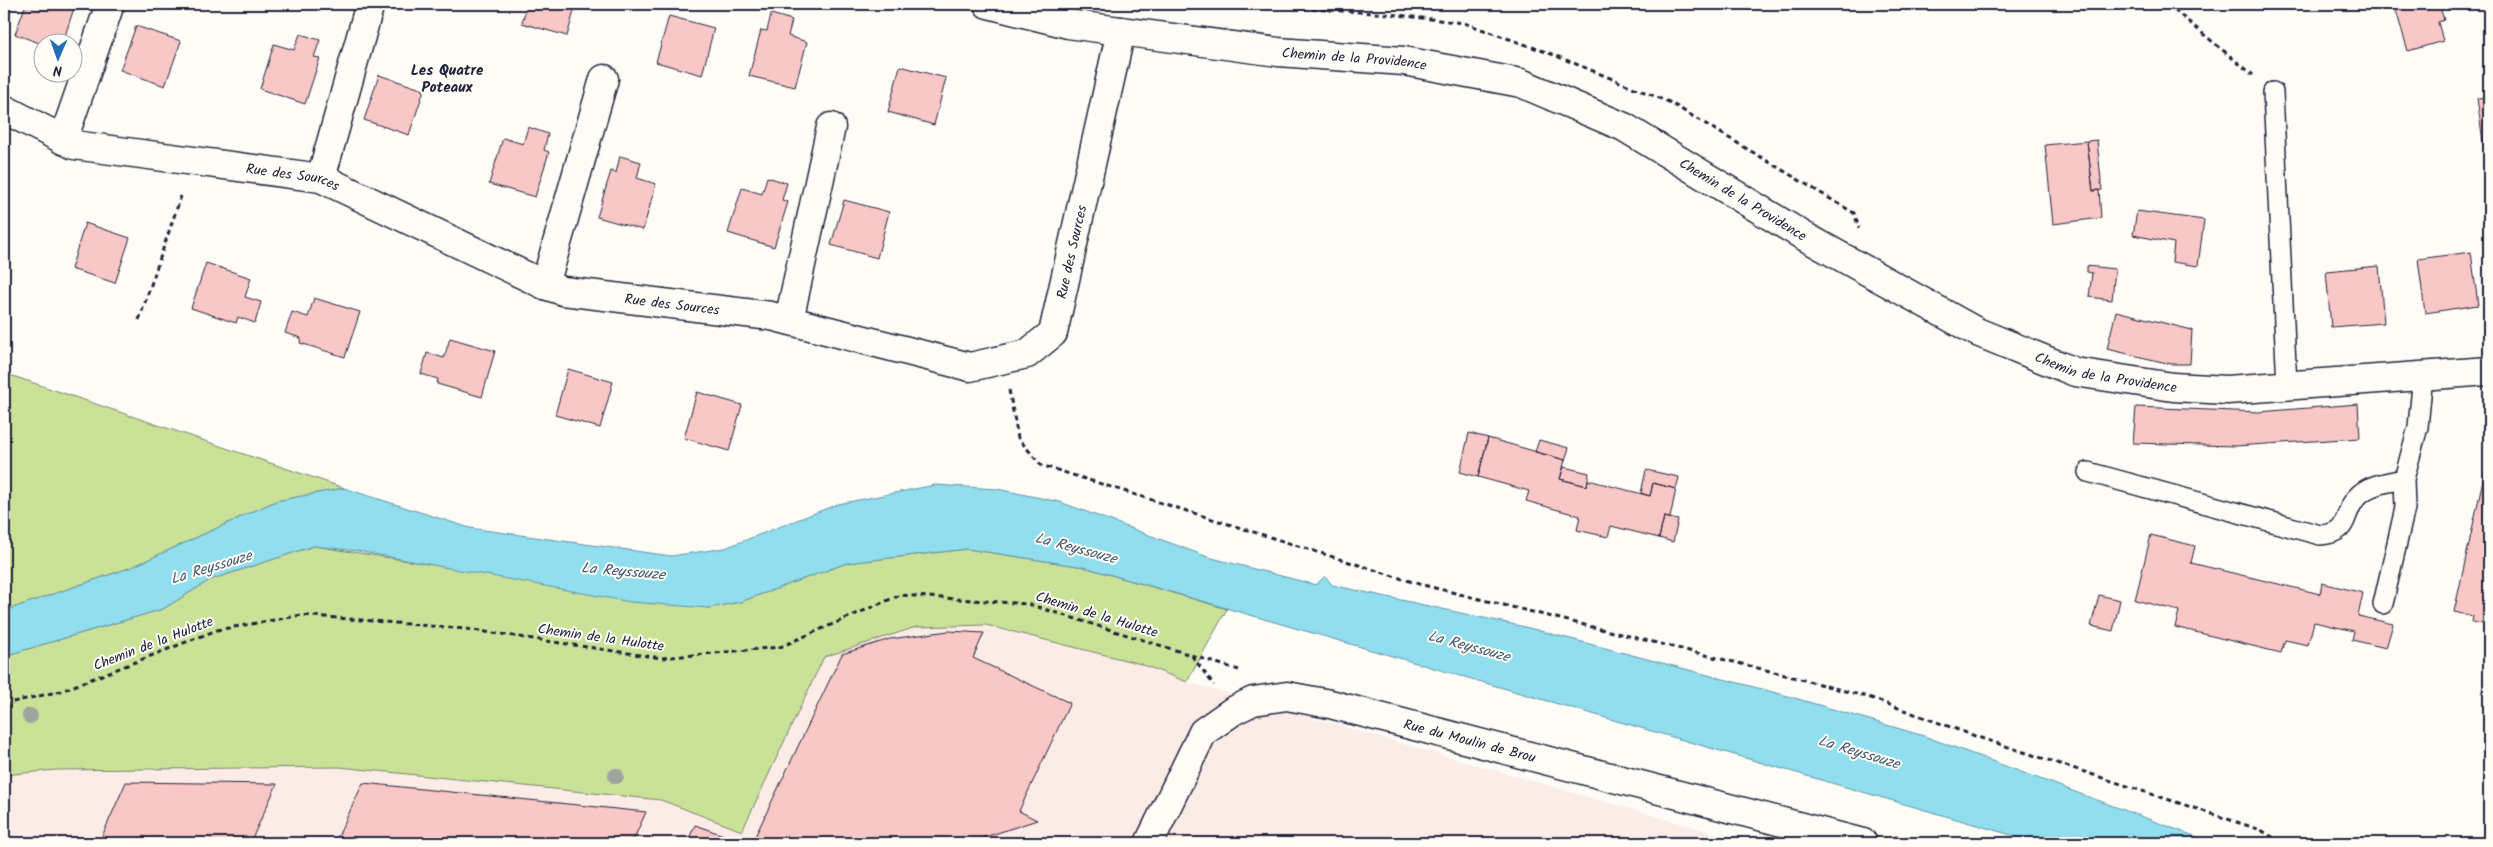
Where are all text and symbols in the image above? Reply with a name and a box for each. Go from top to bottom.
north arrow [32,32,82,82]
street label: Chemin de la Providence [1281,42,1429,77]
text: N [53,59,62,81]
district label: Les Quatre Poteaux [411,59,484,100]
street label: Chemin de la Providence [1675,153,1811,248]
street label: Rue des Sources [244,158,343,197]
street label: Rue des Sources [1051,203,1093,301]
street label: Rue des Sources [623,288,721,322]
street label: Chemin de la Providence [2031,347,2178,399]
water label: La Reyssouze [1032,527,1121,572]
water label: La Reyssouze [168,544,256,592]
water label: La Reyssouze [580,556,667,588]
street label: Chemin de la Hulotte [1033,586,1161,644]
street label: Chemin de la Hulotte [90,611,217,677]
street label: Chemin de la Hulotte [536,618,666,658]
water label: La Reyssouze [1425,625,1514,670]
street label: Rue du Moulin de Brou [1401,714,1538,769]
water label: La Reyssouze [1815,729,1904,777]

